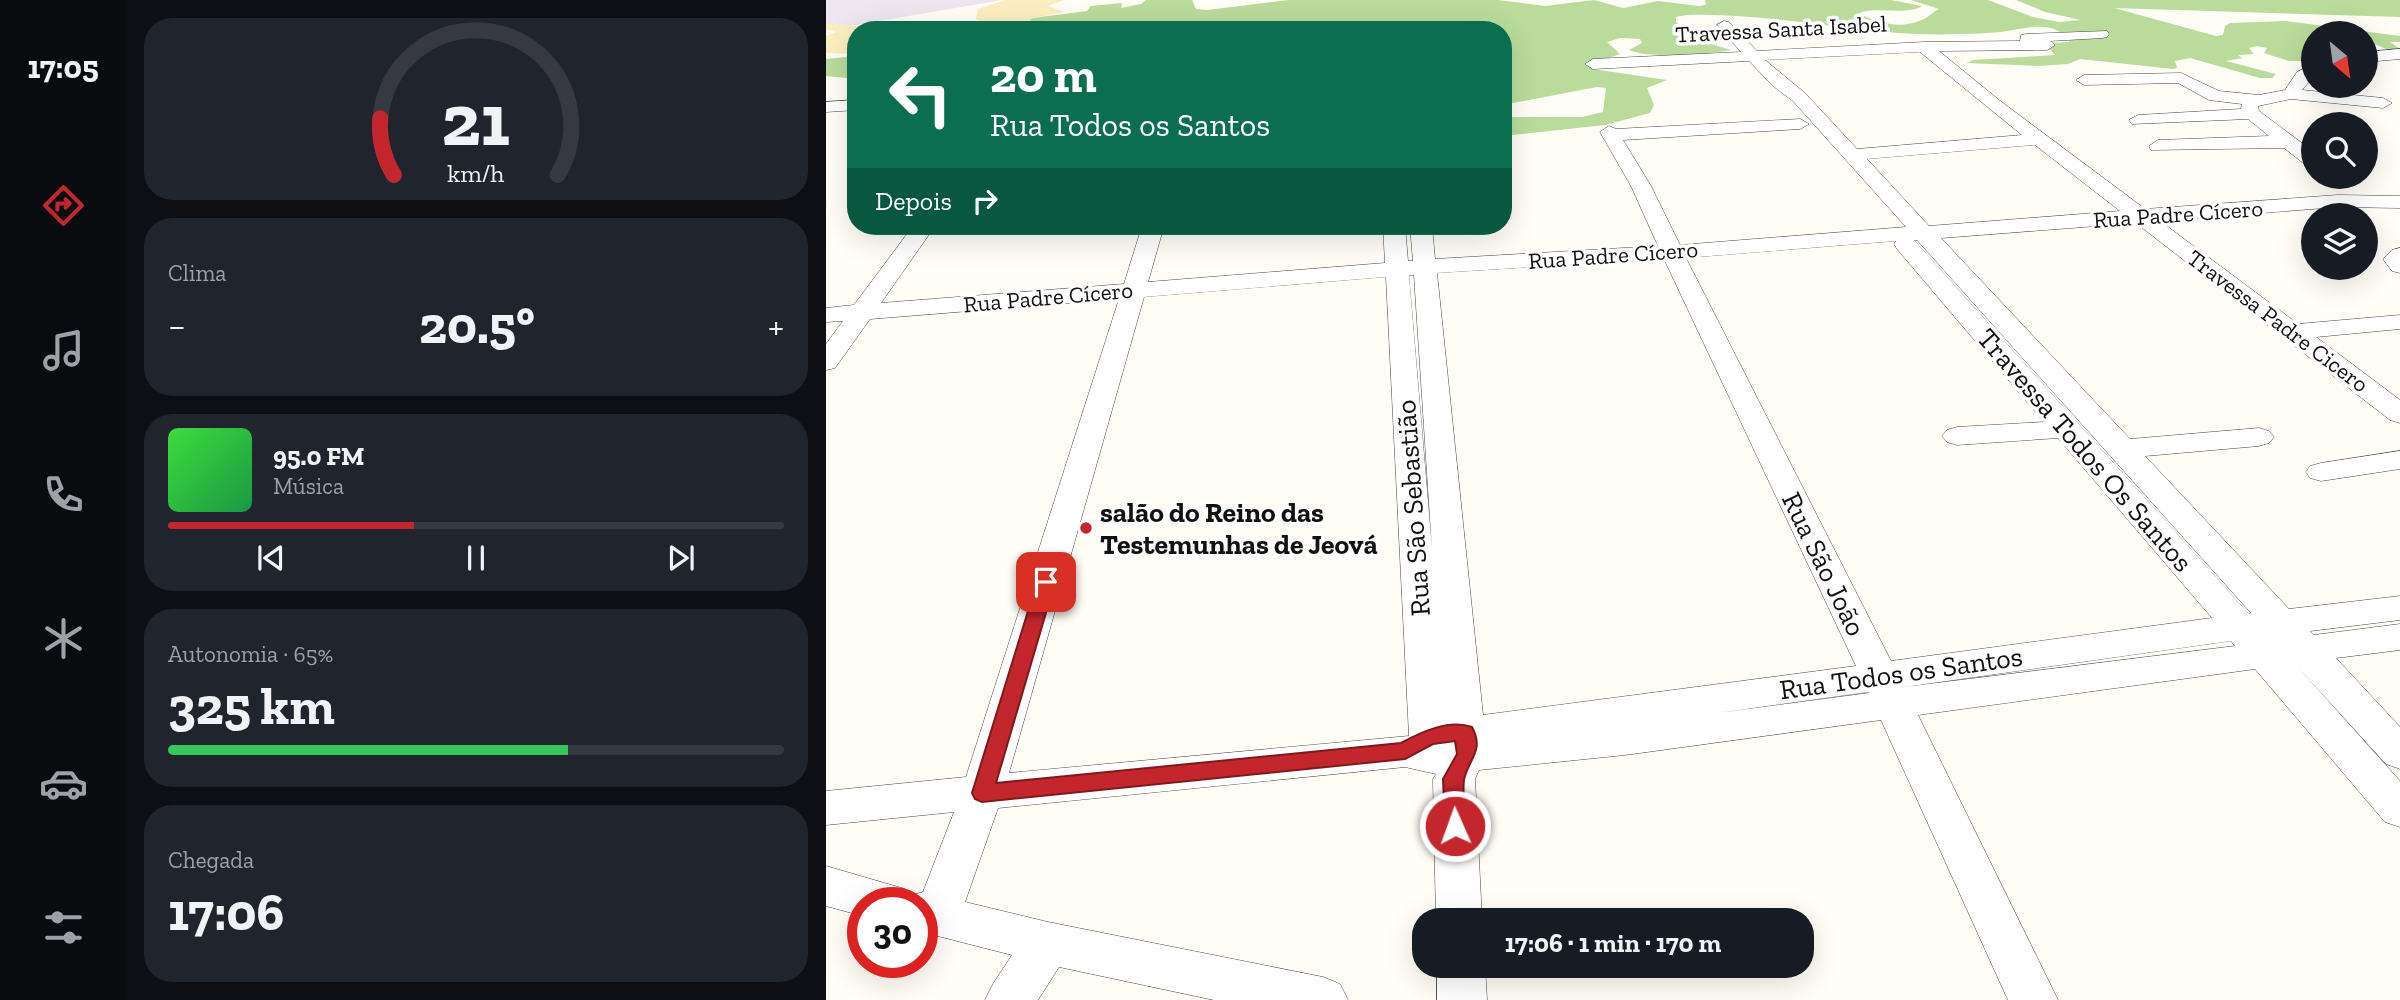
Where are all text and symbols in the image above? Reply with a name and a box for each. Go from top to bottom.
street label: Travessa Santa Isabel [1674,9,1888,49]
north arrow [2301,21,2378,98]
map controls [2301,21,2378,280]
text: 20 m [990,46,1097,105]
text: 17:05 [27,48,99,86]
icon: left [875,49,966,140]
text: 21 [442,76,510,164]
text: Rua Todos os Santos [990,106,1270,144]
button: search [2301,112,2378,189]
text: km/h [447,158,505,188]
icon: directions [39,181,88,230]
icon: right [966,182,1004,220]
text: Depois [875,185,952,217]
street label: Rua Padre Cícero [2092,194,2264,234]
button: layers [2301,203,2378,280]
street label: Rua Padre Cícero [1527,235,1699,275]
street label: Travessa Padre Cicero [2182,244,2374,398]
text: Clima [168,259,226,287]
street label: Rua Padre Cícero [962,276,1134,318]
text: 20.5° [419,294,535,356]
text: − [168,303,186,349]
text: + [768,303,784,349]
street label: Travessa Todos Os Santos [1970,322,2200,578]
icon: music [39,326,88,375]
street label: Rua São Sebastião [1389,399,1437,617]
text: 95.0 FM [273,440,364,472]
icon: phone [39,470,88,519]
text: Música [273,472,344,500]
street label: Rua São João [1775,487,1873,641]
place label: salão do Reino das Testemunhas de Jeová [1100,496,1378,561]
marker: salão do Reino das Testemunhas de Jeová [1078,520,1094,536]
icon: previous [252,539,290,577]
icon: pause [457,539,495,577]
icon: next [662,539,700,577]
pin [1016,552,1076,612]
icon: arrive [1027,563,1065,601]
icon: climate [39,614,88,663]
text: Autonomia · 65% [168,640,333,668]
street label: Rua Todos os Santos [1777,640,2025,706]
text: 325 km [168,675,335,737]
icon: car [39,759,88,808]
position arrow [1418,789,1492,863]
text: Chegada [168,846,254,874]
text: 17:06 [168,881,284,943]
speed limit sign: 30 [847,887,938,978]
icon: filters [39,903,88,952]
text: 17:06 · 1 min · 170 m [1505,927,1721,959]

